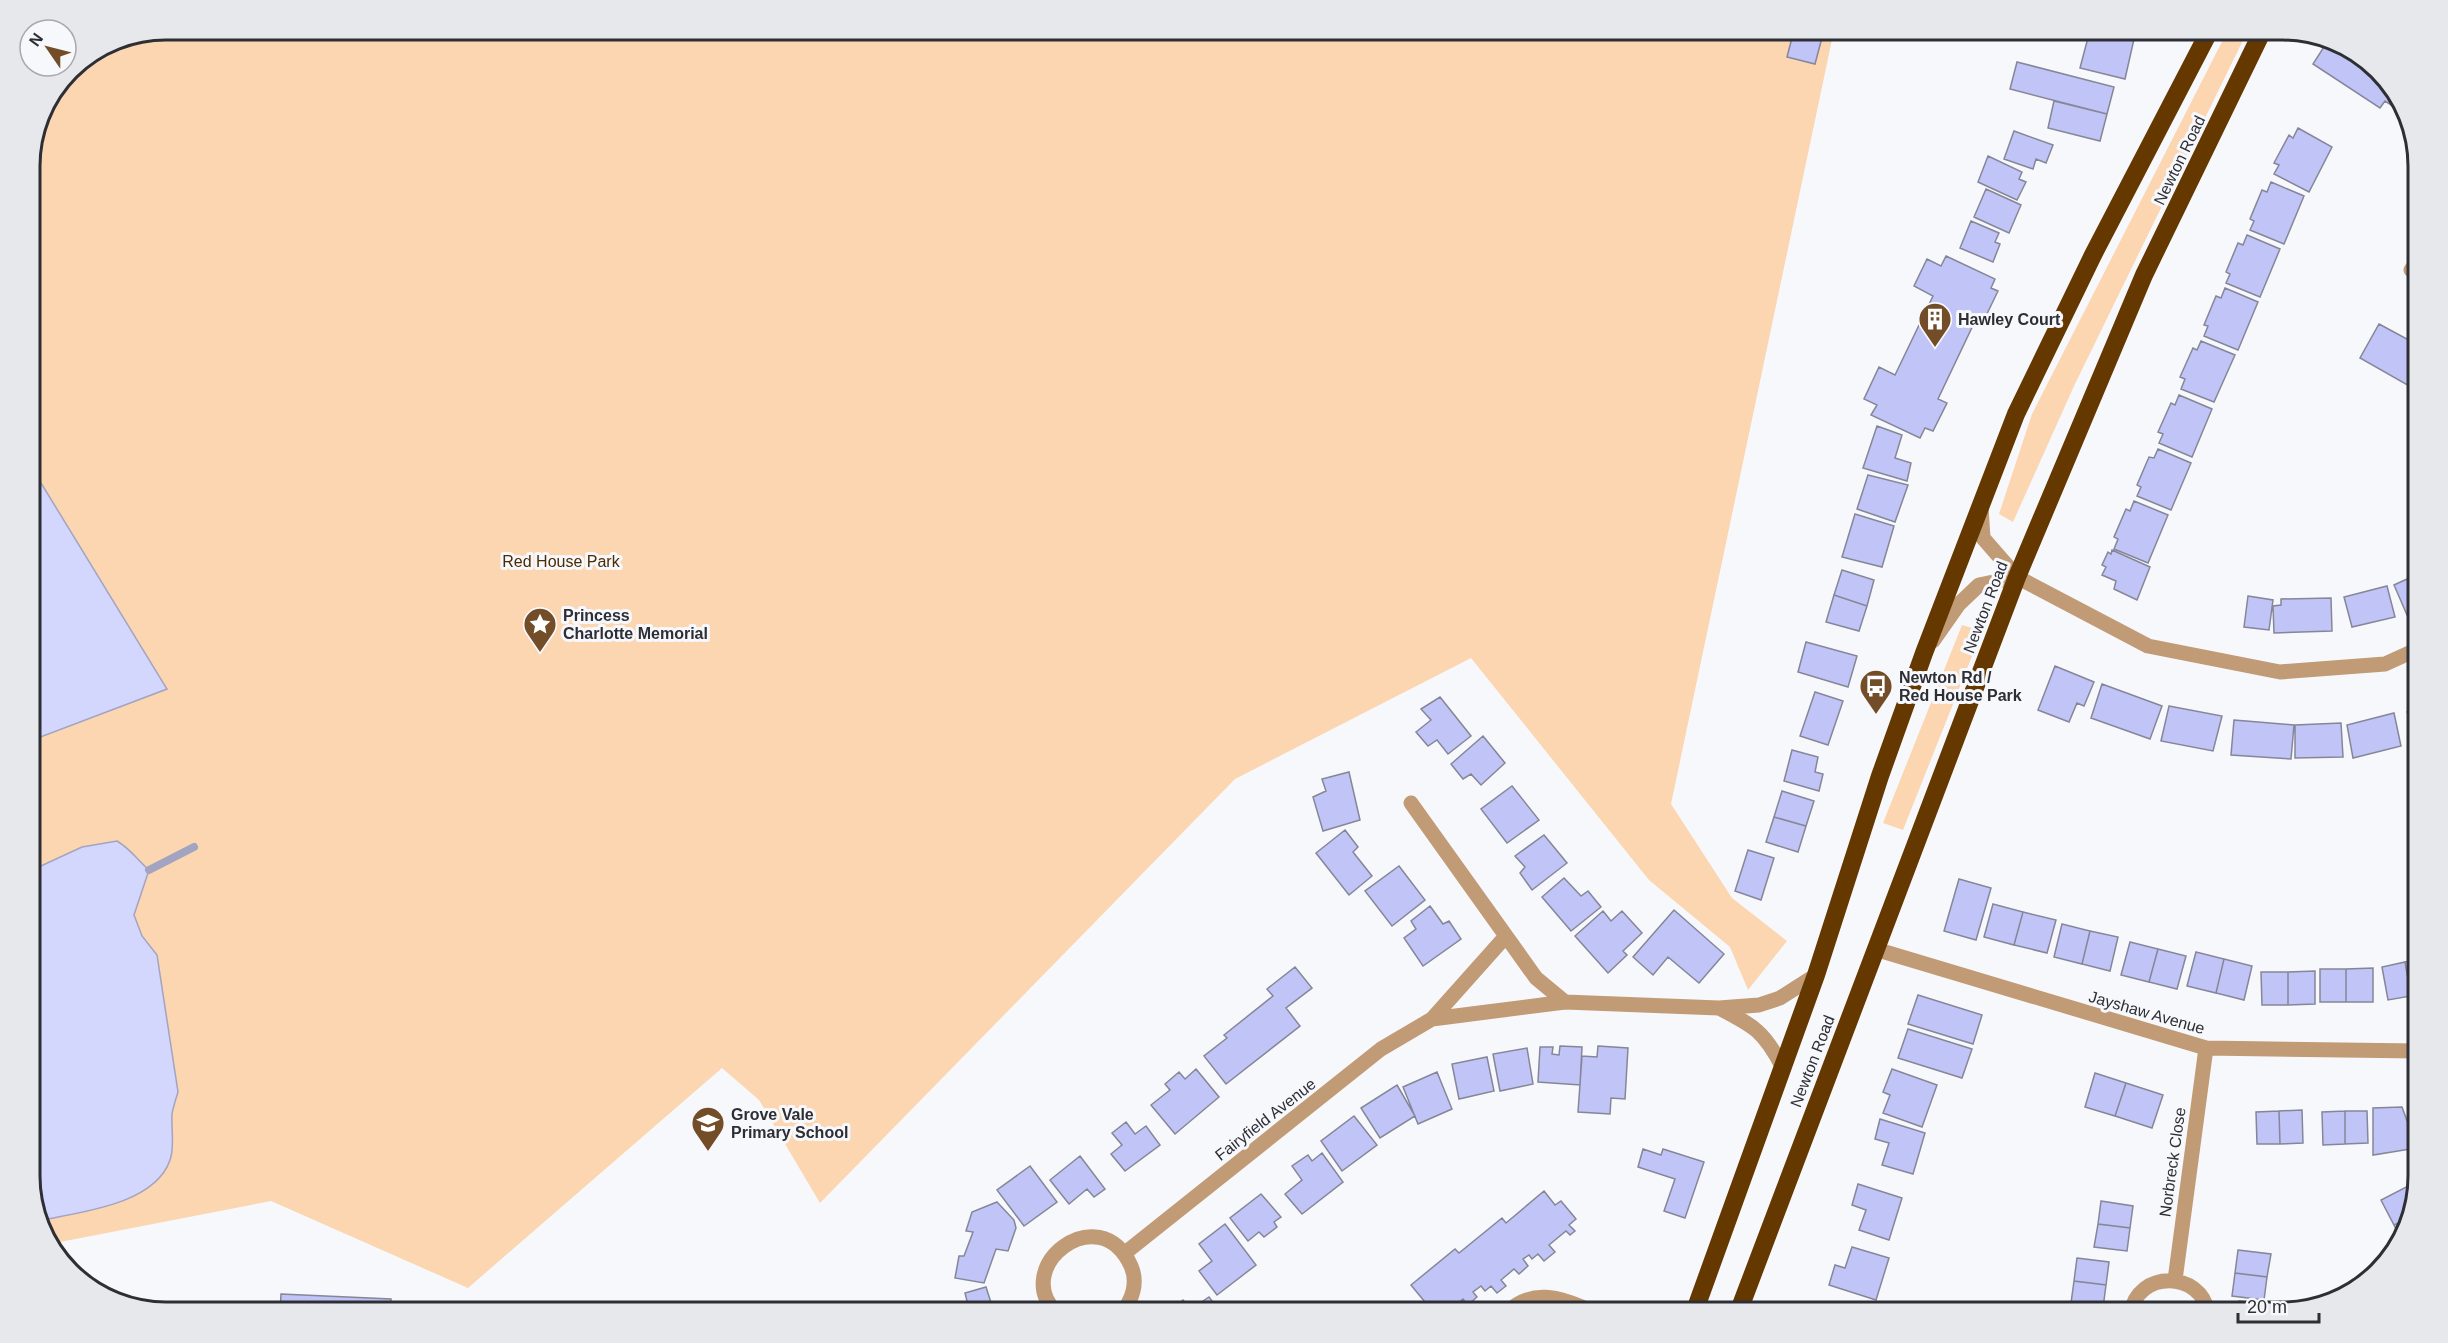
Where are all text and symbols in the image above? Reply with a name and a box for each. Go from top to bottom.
north arrow [18,18,78,78]
text: N [26,30,46,49]
street label: Newton Road [2151,113,2208,208]
building icon: Hawley Court [1917,301,1953,348]
place label: Hawley Court [1958,311,2061,328]
park label: Red House Park [502,553,621,570]
street label: Newton Road [1960,559,2011,655]
place icon: Princess Charlotte Memorial [522,606,558,653]
place label: Princess Charlotte Memorial [563,607,708,642]
bus stop icon: Newton Rd / Red House Park [1858,668,1894,715]
place label: Newton Rd / Red House Park [1899,669,2022,704]
street label: Jayshaw Avenue [2087,988,2207,1037]
street label: Newton Road [1787,1013,1838,1109]
street label: Fairyfield Avenue [1212,1075,1319,1164]
school or university icon: Grove Vale Primary School [690,1105,726,1152]
place label: Grove Vale Primary School [731,1106,848,1141]
street label: Norbreck Close [2156,1106,2189,1218]
scale bar [2238,1286,2319,1324]
text: 20 m [2247,1297,2287,1317]

